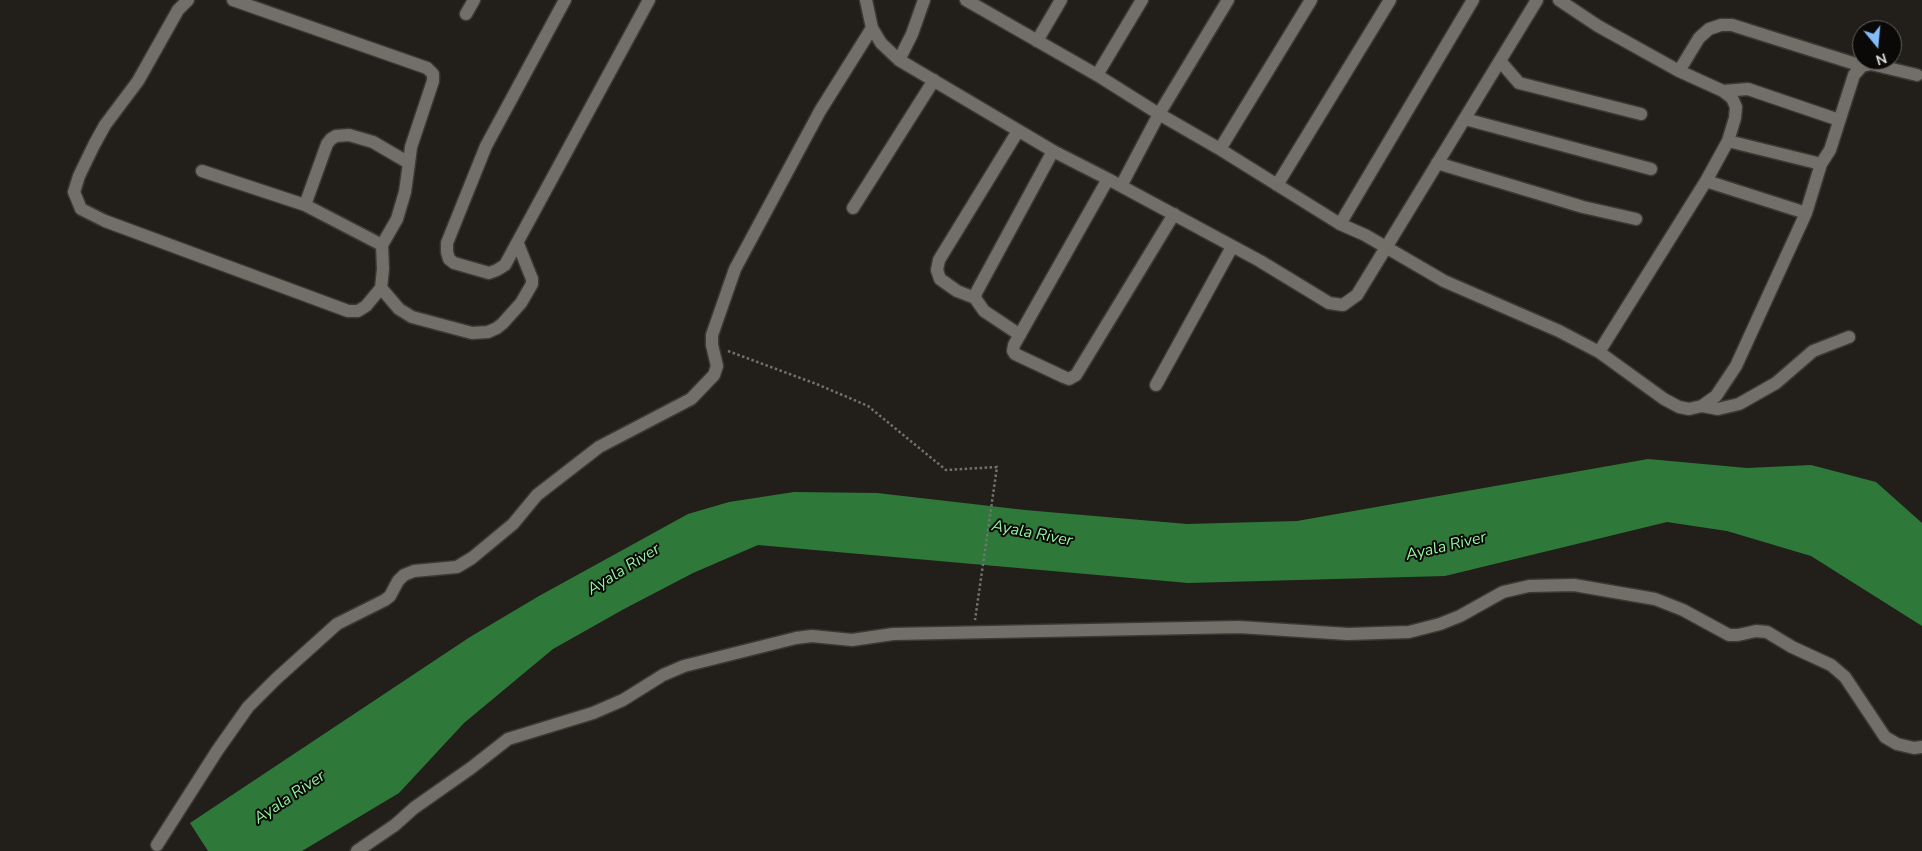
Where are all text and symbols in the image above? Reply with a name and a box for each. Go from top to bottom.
north arrow [1852,20,1902,70]
text: N [1873,48,1889,69]
water label: Ayala River [990,517,1074,551]
water label: Ayala River [1404,528,1488,566]
water label: Ayala River [584,540,664,600]
water label: Ayala River [251,767,329,829]

